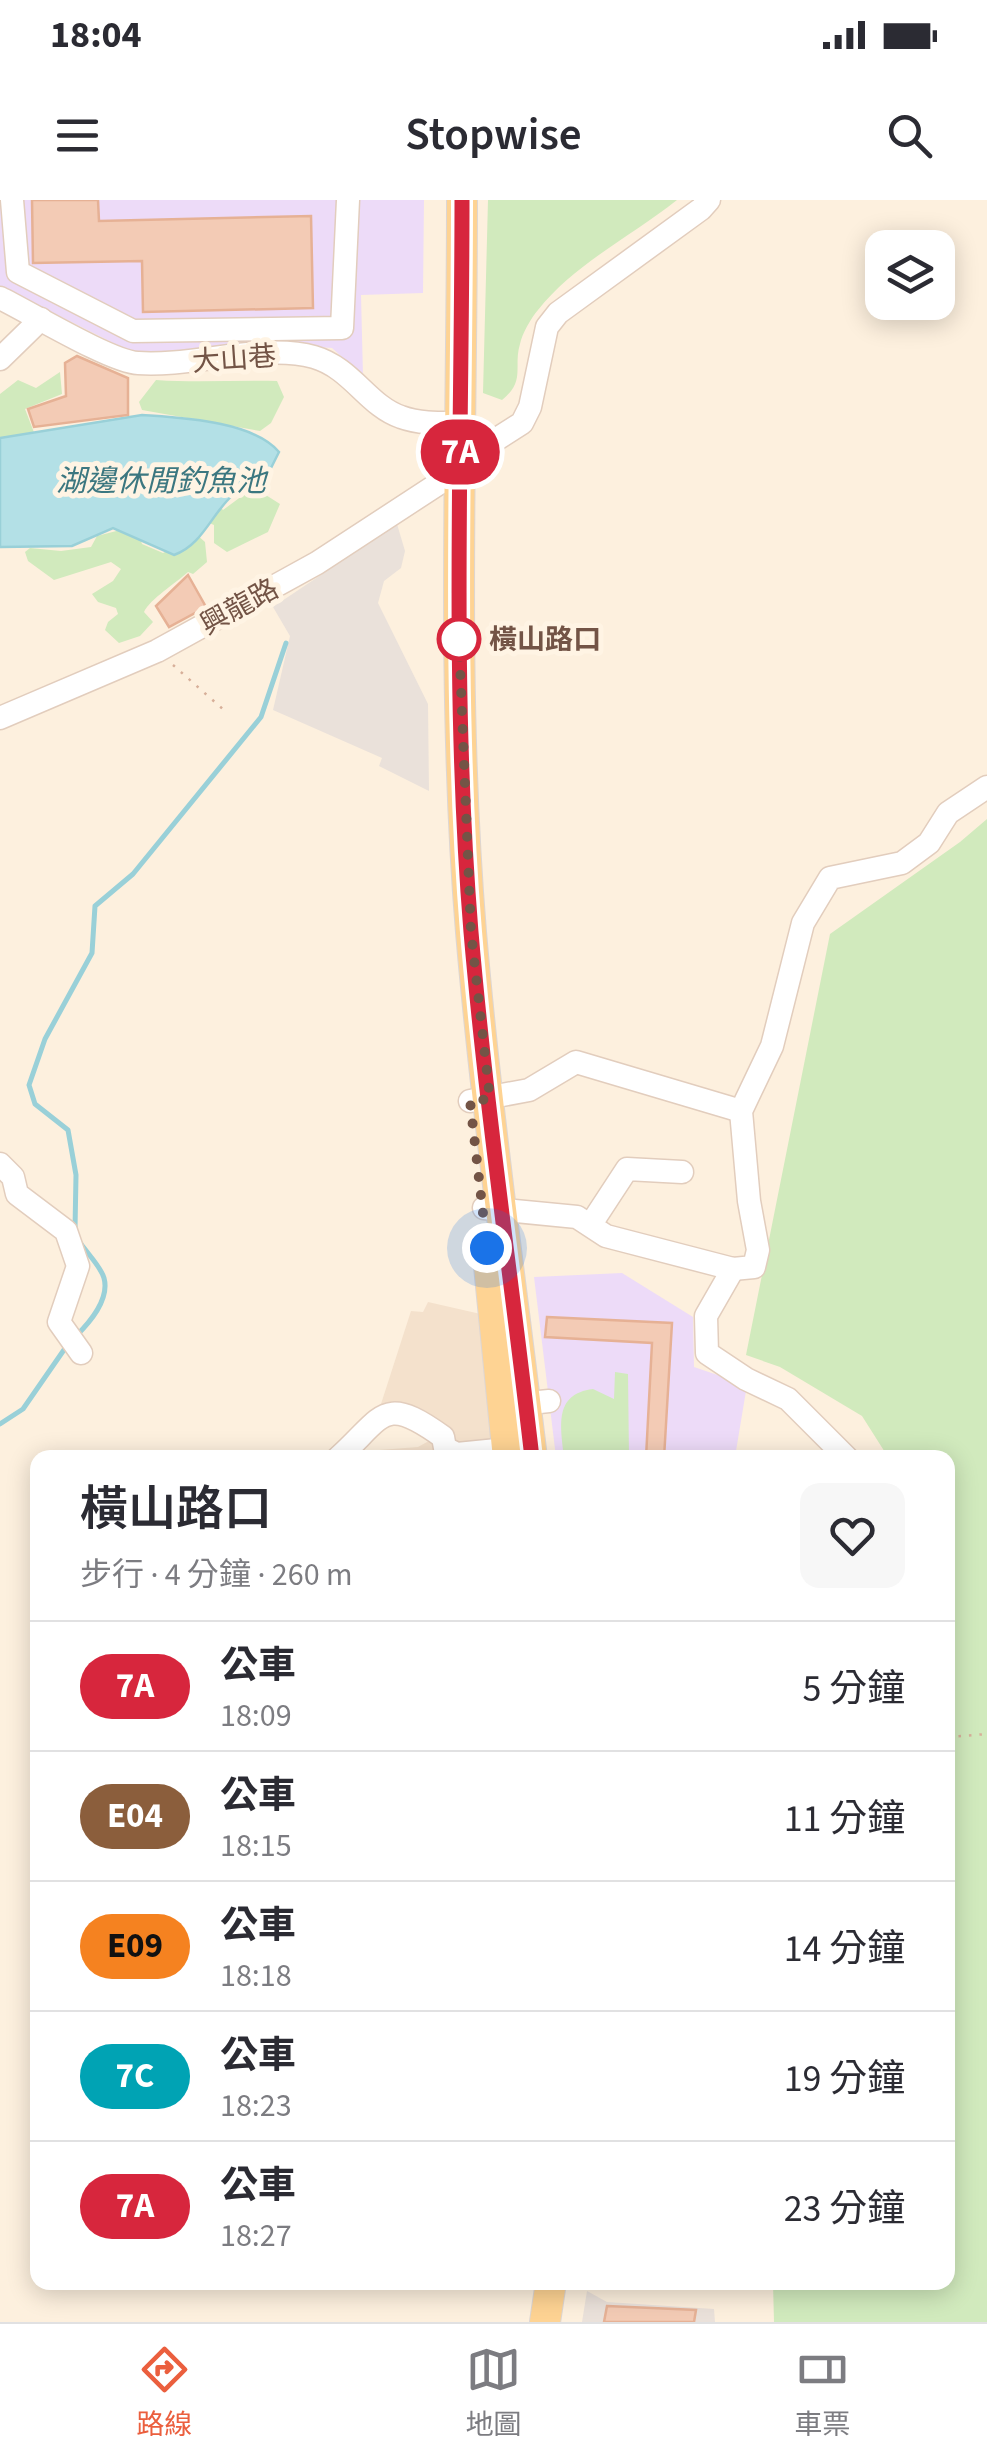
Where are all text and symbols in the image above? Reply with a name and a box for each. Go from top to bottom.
text: 18:04 [50,8,142,62]
text: Stopwise [405,103,582,167]
icon: menu [50,108,105,163]
icon: search [882,108,937,163]
map controls [865,230,955,320]
button: layers [865,230,955,320]
street label: 大山巷 [191,336,277,382]
line badge: 7A [415,420,505,484]
text: 7A [441,427,479,477]
water label: 湖邊休閒釣魚池 [56,460,269,503]
street label: 興龍路 [193,569,286,645]
marker: 橫山路口 [438,618,480,660]
place label: 橫山路口 [489,620,601,660]
your location [462,1223,512,1273]
text: 橫山路口 [80,1476,272,1544]
button: heart [800,1483,905,1588]
text: 步行 · 4 分鐘 · 260 m [80,1552,352,1598]
text: 公車 [220,1639,296,1693]
text: 7A [116,1661,154,1711]
text: 5 分鐘 [803,1662,905,1716]
text: 18:09 [220,1693,292,1739]
text: 公車 [220,1769,296,1823]
text: E04 [107,1791,163,1841]
text: 11 分鐘 [784,1792,905,1846]
text: 18:15 [220,1823,292,1869]
text: 公車 [220,1899,296,1953]
text: E09 [107,1921,163,1971]
text: 14 分鐘 [784,1922,905,1976]
text: 18:18 [220,1953,292,1999]
text: 公車 [220,2029,296,2083]
text: 7C [116,2051,154,2101]
text: 19 分鐘 [784,2052,905,2106]
text: 18:23 [220,2083,292,2129]
text: 公車 [220,2159,296,2213]
text: 7A [116,2181,154,2231]
text: 23 分鐘 [784,2182,905,2236]
text: 18:27 [220,2213,292,2259]
tab: 路線 [136,2342,193,2445]
tab: 地圖 [465,2342,522,2445]
tab: 車票 [794,2342,851,2445]

